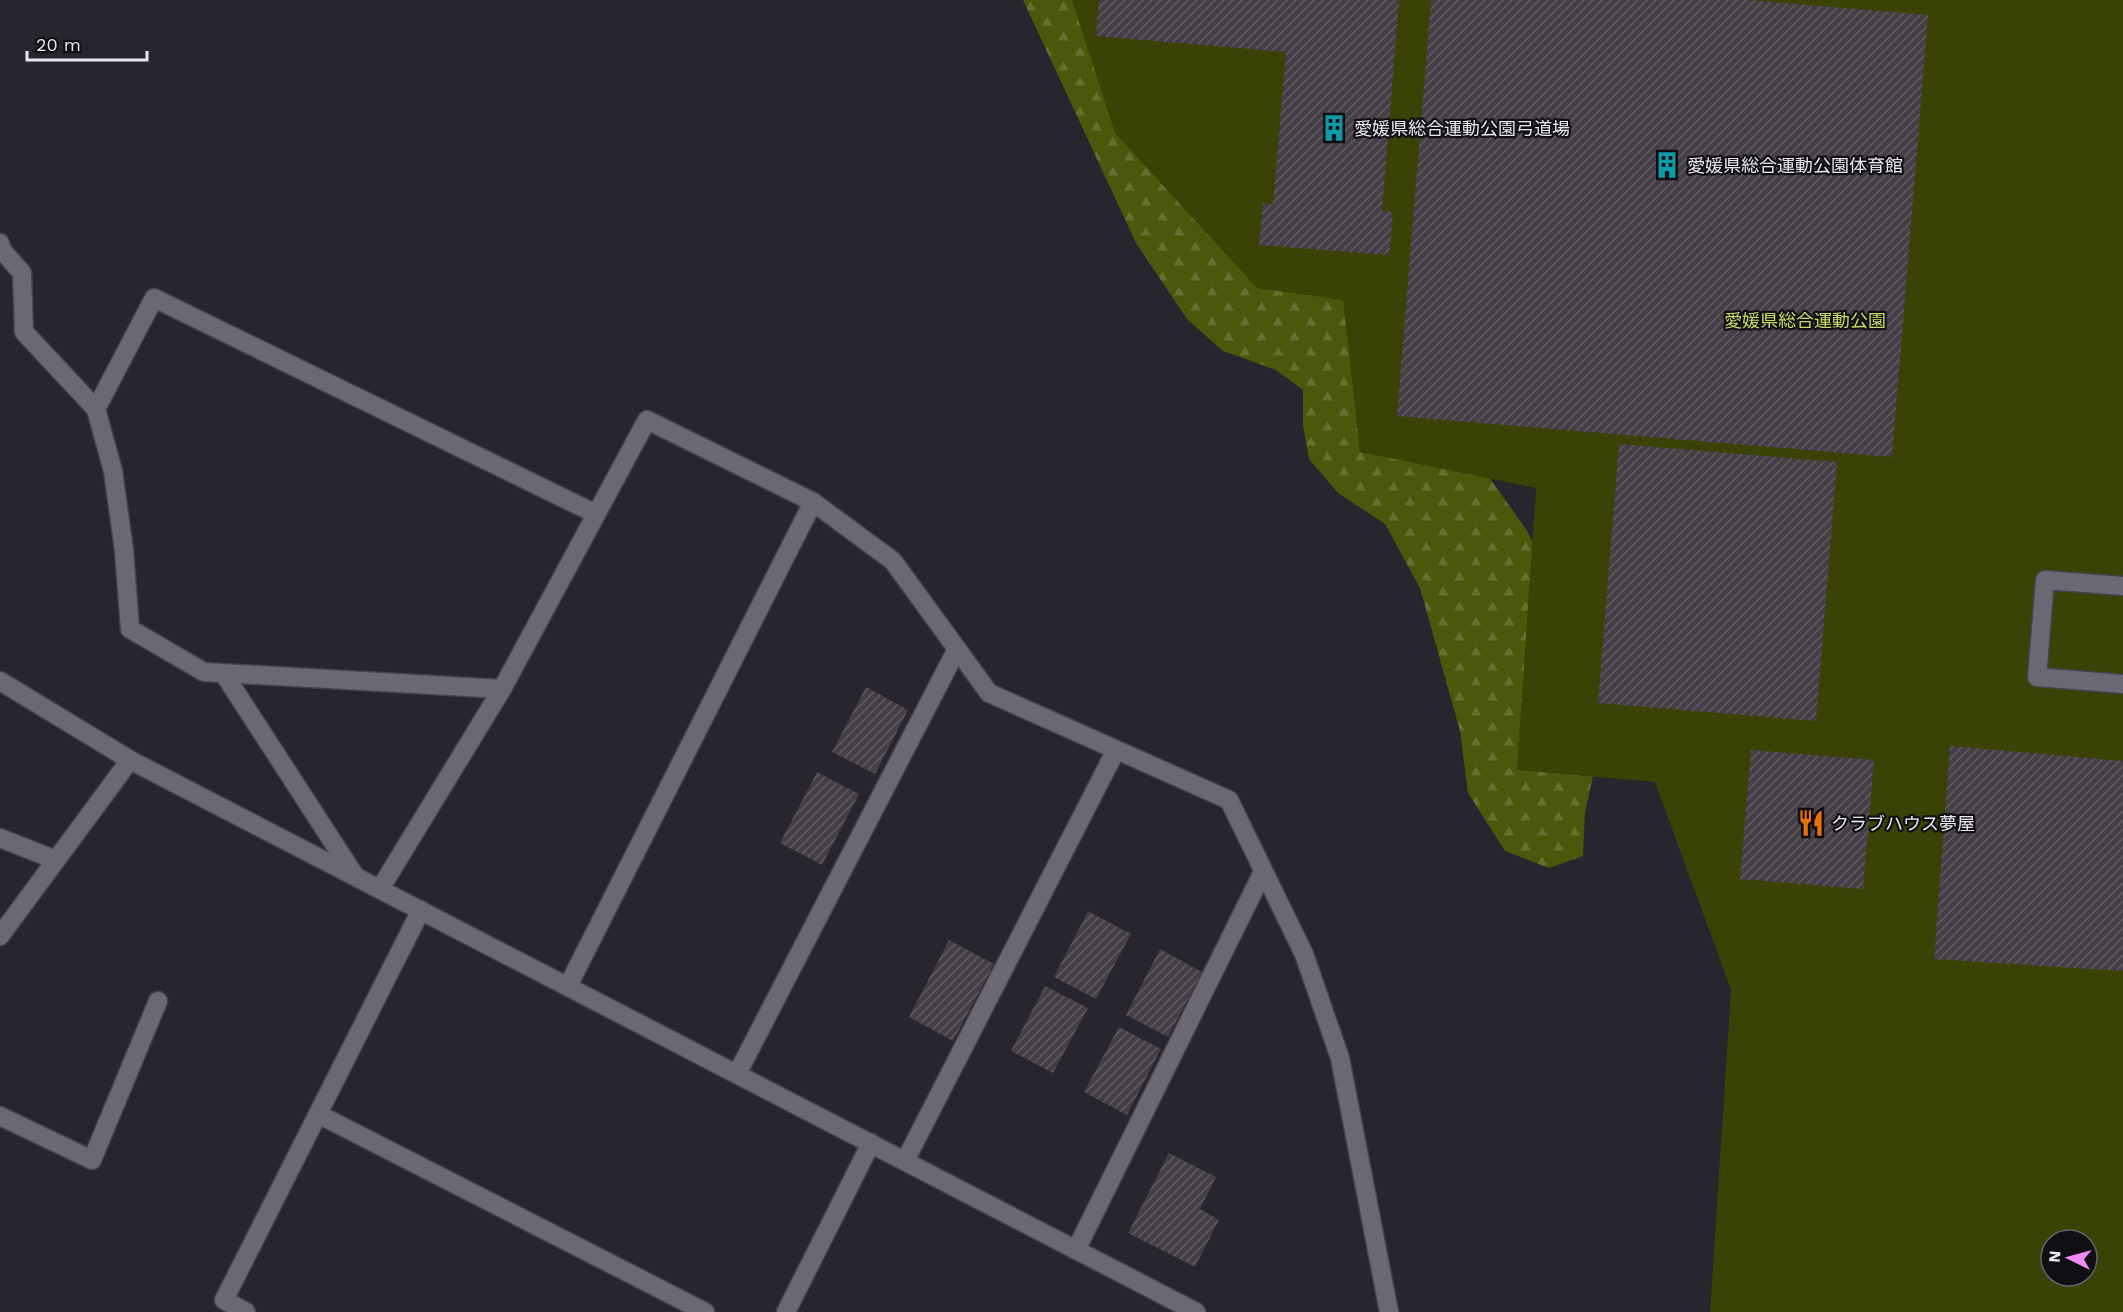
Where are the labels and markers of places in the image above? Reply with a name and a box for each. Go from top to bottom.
building icon: 愛媛県総合運動公園弓道場 [1319,113,1349,143]
place label: 愛媛県総合運動公園弓道場 [1354,118,1570,139]
building icon: 愛媛県総合運動公園体育館 [1652,150,1682,180]
place label: 愛媛県総合運動公園体育館 [1687,155,1903,176]
restaurant icon: クラブハウス夢屋 [1796,808,1826,838]
place label: クラブハウス夢屋 [1831,813,1975,834]

